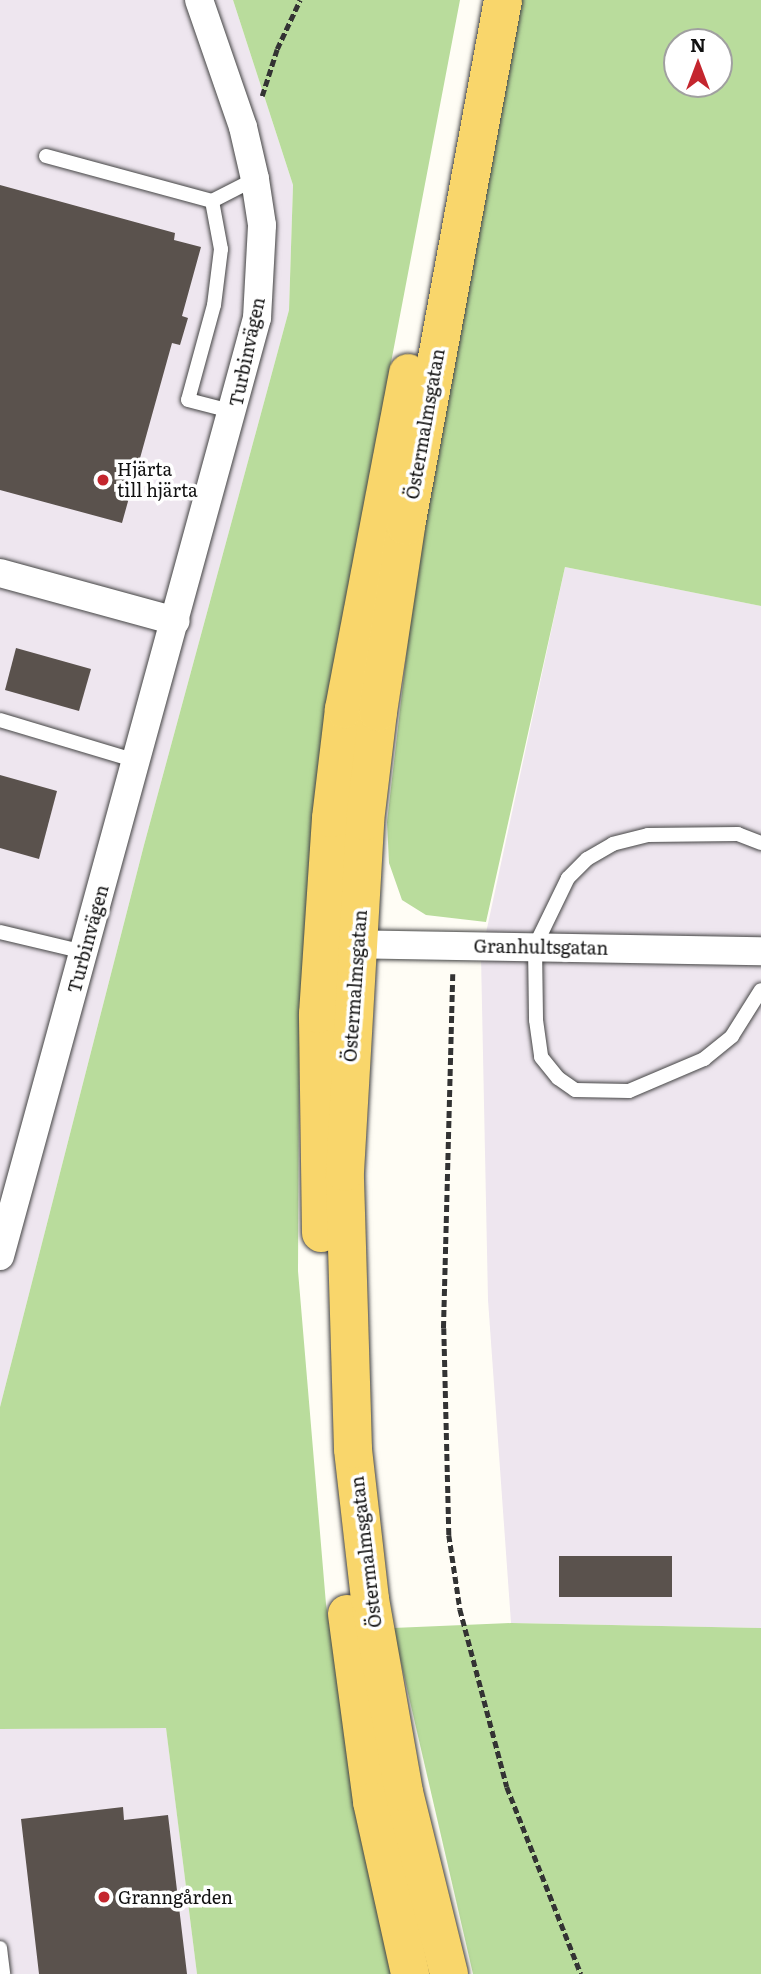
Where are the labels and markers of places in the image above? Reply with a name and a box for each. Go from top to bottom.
place label: Hjärta till hjärta [117,459,198,502]
marker: Hjärta till hjärta [95,472,111,488]
place label: Granngården [118,1886,233,1908]
marker: Granngården [96,1889,112,1905]

